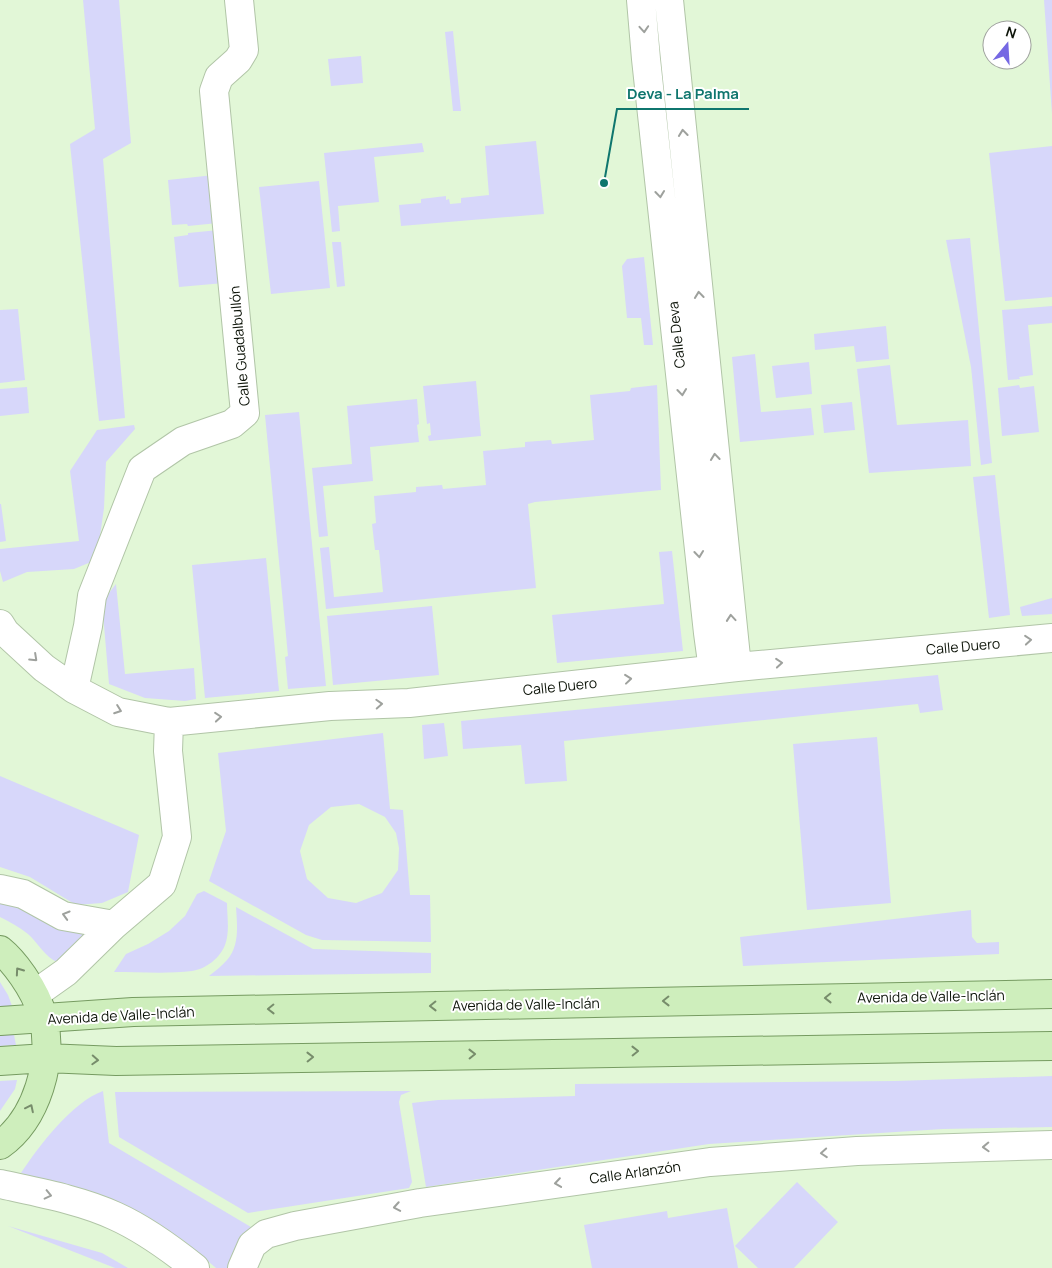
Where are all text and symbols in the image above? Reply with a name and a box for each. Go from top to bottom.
north arrow [982,20,1032,70]
text: N [1003,22,1019,43]
one-way arrow [638,26,649,34]
callout: Deva - La Palma [617,79,749,109]
text: Deva - La Palma [627,83,739,104]
one-way arrow [678,129,689,137]
one-way arrow [654,190,665,198]
street label: Calle Guadalbullón [224,285,254,407]
one-way arrow [694,291,705,299]
street label: Calle Deva [663,301,689,369]
one-way arrow [676,388,687,396]
one-way arrow [710,452,721,460]
one-way arrow [693,550,704,558]
one-way arrow [726,614,737,622]
street label: Calle Duero [925,633,1001,659]
one-way arrow [1024,635,1032,646]
one-way arrow [28,652,37,661]
one-way arrow [776,658,784,669]
street label: Calle Duero [522,673,598,699]
one-way arrow [624,674,632,685]
one-way arrow [376,699,384,710]
one-way arrow [113,704,122,714]
one-way arrow [214,712,222,723]
one-way arrow [62,911,71,921]
one-way arrow [16,967,25,976]
street label: Avenida de Valle-Inclán [857,985,1005,1007]
street label: Avenida de Valle-Inclán [452,993,600,1015]
one-way arrow [824,993,832,1003]
one-way arrow [662,996,670,1007]
one-way arrow [429,1001,437,1011]
street label: Avenida de Valle-Inclán [47,1002,195,1028]
one-way arrow [267,1004,274,1014]
one-way arrow [632,1046,639,1056]
one-way arrow [469,1049,477,1059]
one-way arrow [306,1052,314,1062]
one-way arrow [91,1054,99,1065]
one-way arrow [24,1104,35,1113]
one-way arrow [982,1141,990,1152]
one-way arrow [820,1147,828,1158]
street label: Calle Arlanzón [588,1156,682,1188]
one-way arrow [554,1177,562,1188]
one-way arrow [43,1189,52,1200]
one-way arrow [393,1201,402,1212]

